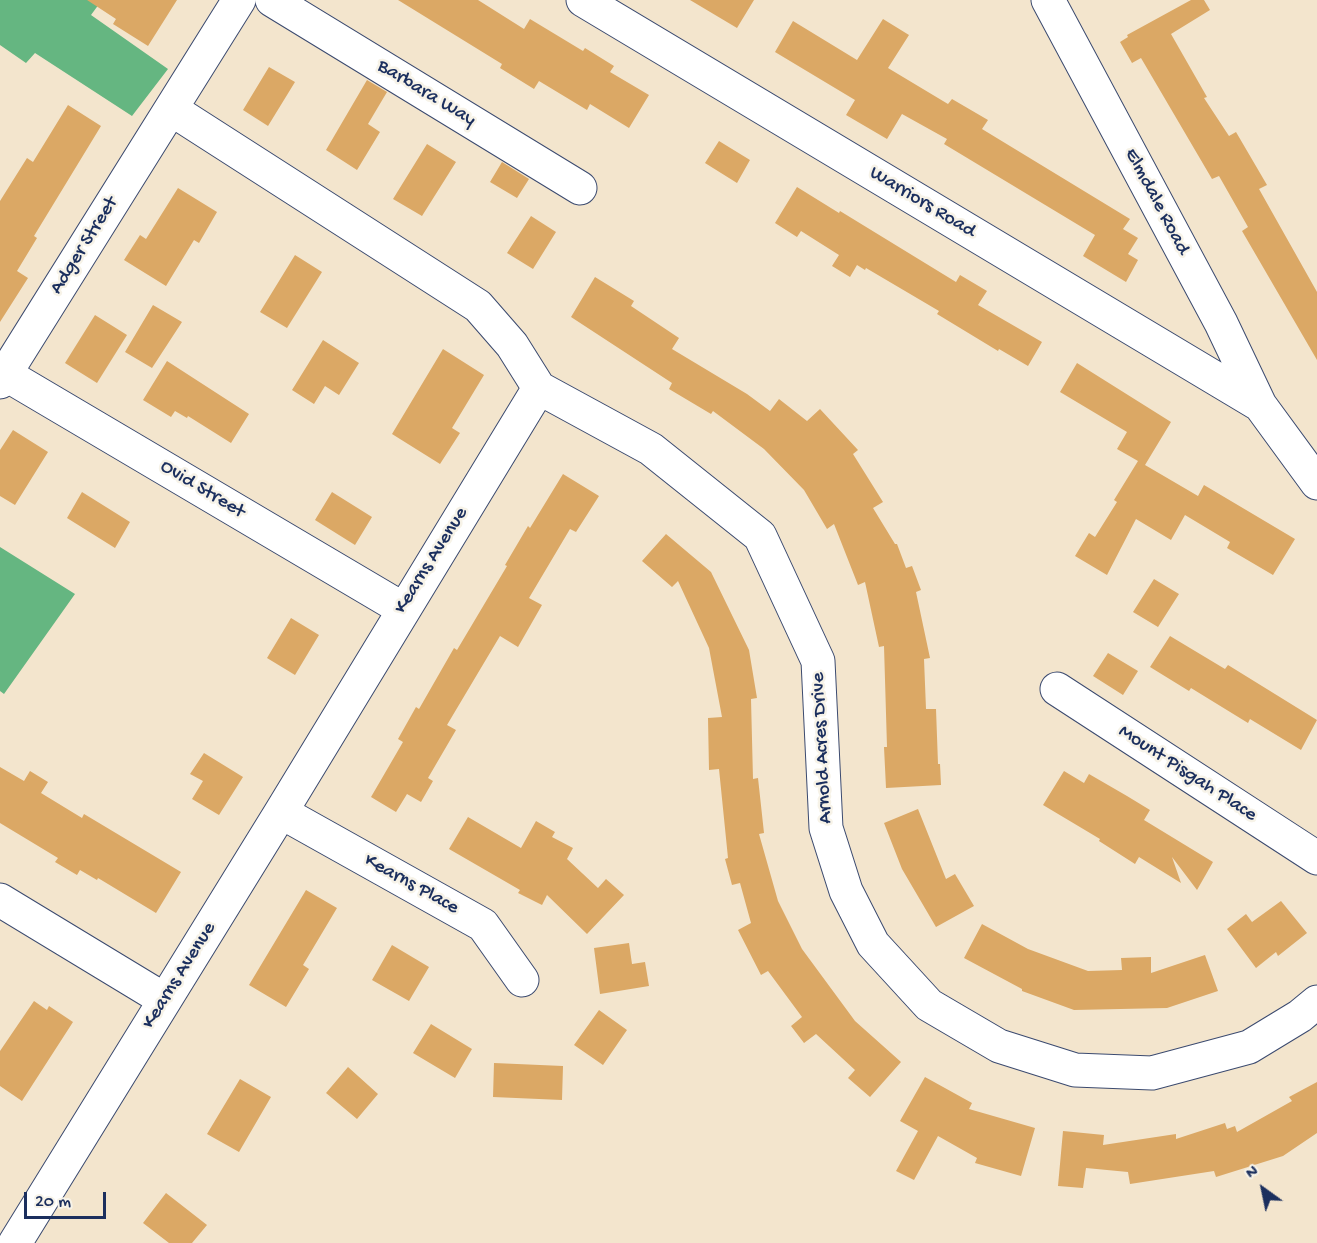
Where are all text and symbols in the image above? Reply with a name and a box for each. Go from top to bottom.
street label: Barbara Way [372,55,480,133]
street label: Elmdale Road [1118,145,1194,259]
street label: Warriors Road [864,162,980,244]
street label: Adger Street [46,193,124,299]
street label: Ovid Street [155,455,249,525]
street label: Kearns Avenue [390,503,474,619]
street label: Arnold Acres Drive [807,672,839,824]
street label: Mount Pisgah Place [1113,720,1261,828]
street label: Kearns Place [359,849,463,921]
street label: Kearns Avenue [138,918,222,1034]
north arrow [1233,1159,1293,1219]
text: N [1243,1163,1262,1184]
scale bar [27,1180,110,1218]
text: 20 m [35,1192,71,1213]

